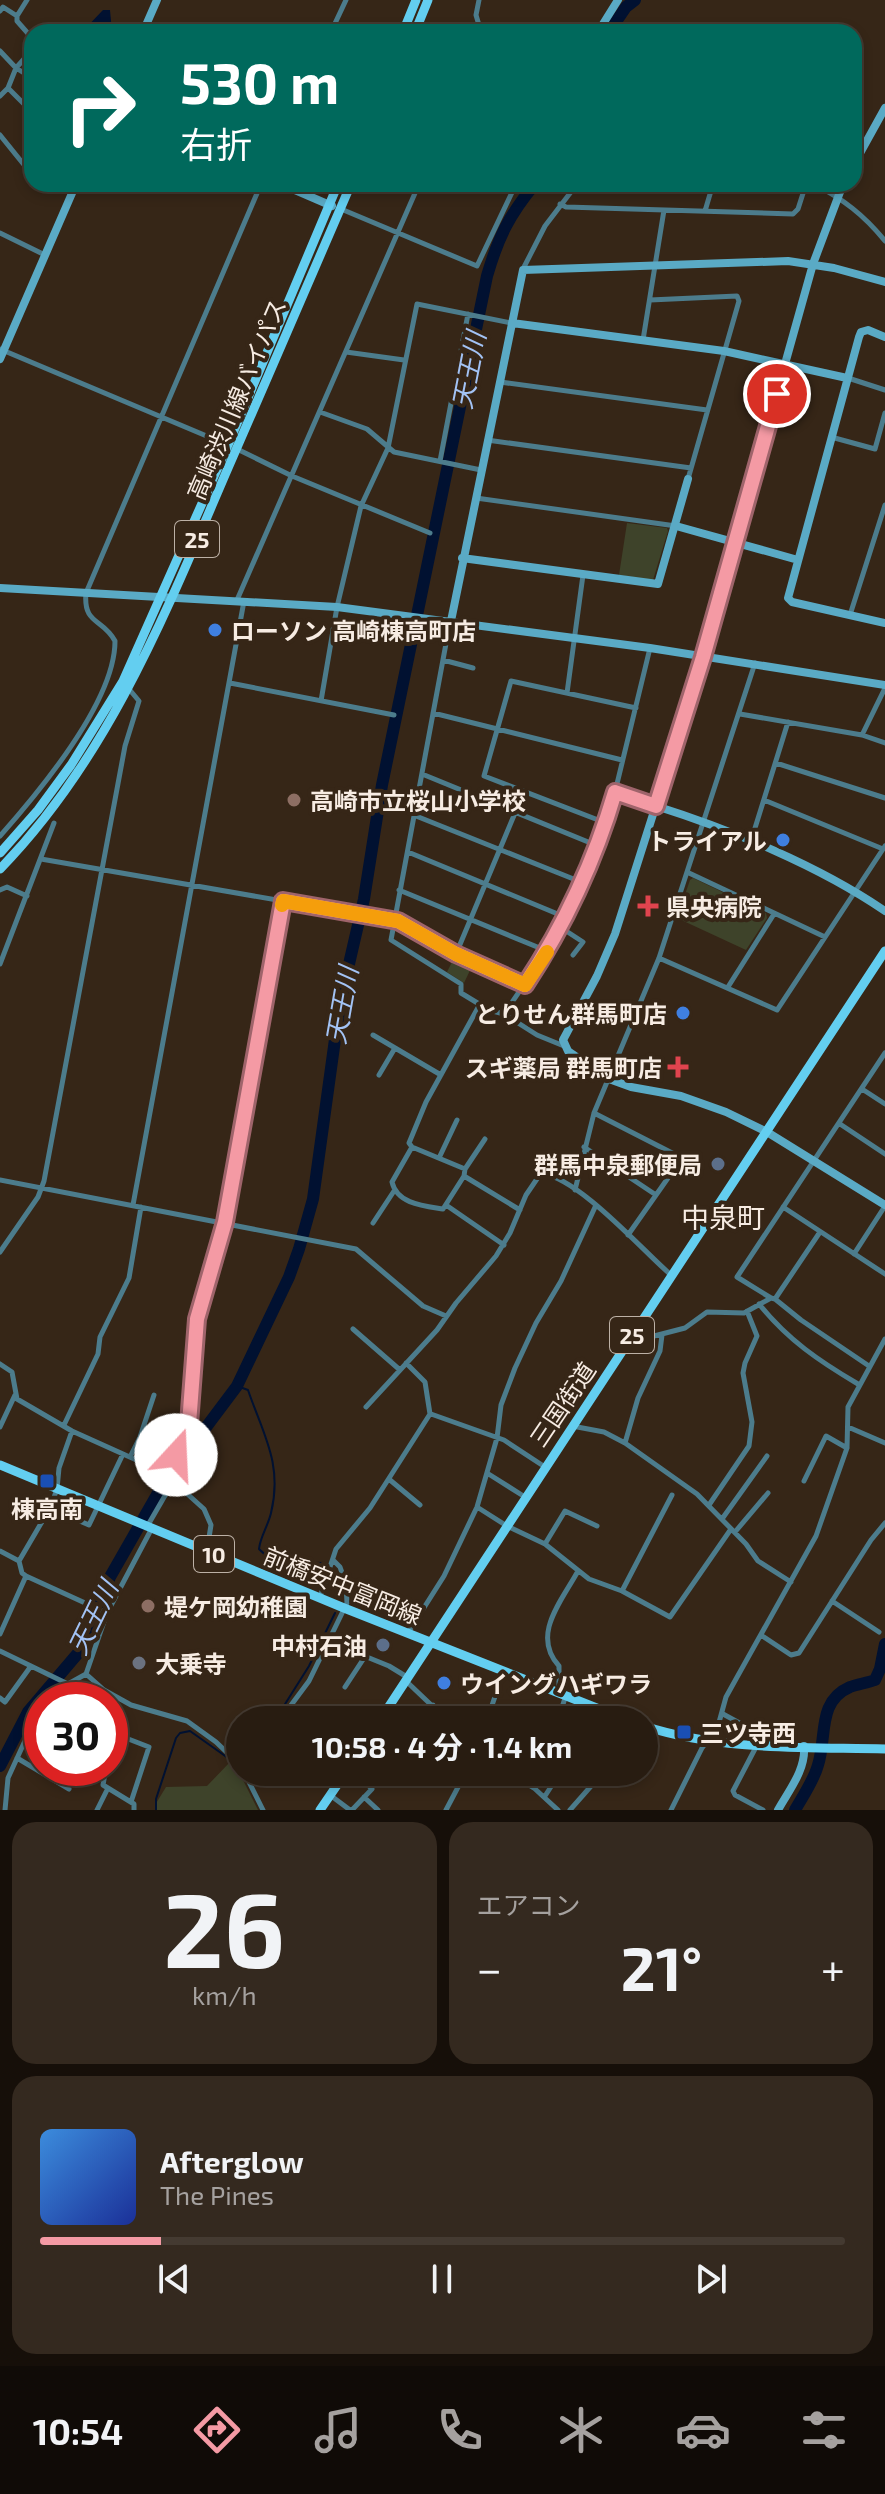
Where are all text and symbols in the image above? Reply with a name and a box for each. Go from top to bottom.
text: 530 m [180,48,339,115]
icon: right [48,56,152,160]
text: 右折 [180,122,252,165]
street label: 高崎渋川線バイパス [181,294,291,504]
water label: 天王川 [445,326,491,411]
pin [743,360,811,428]
icon: arrive [755,372,799,416]
road number: 25 [175,521,219,557]
place label: ローソン 高崎棟高町店 [231,616,476,645]
marker: ローソン 高崎棟高町店 [206,621,224,639]
place label: 高崎市立桜山小学校 [310,786,526,815]
marker: 高崎市立桜山小学校 [285,791,303,809]
place label: トライアル [647,826,767,855]
marker: トライアル [774,831,792,849]
place label: 県央病院 [666,892,762,921]
marker: 県央病院 [637,895,659,917]
water label: 天王川 [319,961,364,1046]
place label: とりせん群馬町店 [475,999,667,1028]
marker: とりせん群馬町店 [674,1004,692,1022]
place label: スギ薬局 群馬町店 [465,1053,662,1082]
marker: スギ薬局 群馬町店 [669,1058,687,1076]
place label: 群馬中泉郵便局 [534,1150,702,1179]
marker: 群馬中泉郵便局 [709,1155,727,1173]
district label: 中泉町 [681,1200,765,1234]
road number: 25 [610,1317,654,1353]
street label: 三国街道 [523,1356,601,1452]
position arrow [134,1413,218,1497]
marker: 棟高南 [38,1472,56,1490]
place label: 棟高南 [11,1494,83,1523]
road number: 10 [194,1536,234,1572]
street label: 前橋安中富岡線 [260,1540,426,1630]
water label: 天王川 [61,1572,124,1659]
place label: 堤ケ岡幼稚園 [164,1592,308,1621]
marker: 堤ケ岡幼稚園 [139,1597,157,1615]
place label: 中村石油 [271,1631,367,1660]
marker: 中村石油 [374,1636,392,1654]
place label: 大乗寺 [155,1649,227,1678]
marker: 大乗寺 [130,1654,148,1672]
place label: ウイングハギワラ [460,1669,652,1698]
marker: ウイングハギワラ [435,1674,453,1692]
speed limit sign: 30 [24,1682,128,1786]
place label: 三ツ寺西 [700,1718,796,1747]
marker: 三ツ寺西 [675,1723,693,1741]
text: 10:58 · 4 分 · 1.4 km [312,1728,572,1764]
text: 26 [163,1864,285,1989]
text: エアコン [477,1889,581,1920]
text: 21° [621,1931,702,2003]
text: − [477,1941,502,1994]
text: + [821,1941,845,1994]
text: km/h [192,1979,257,2010]
text: Afterglow [160,2143,304,2179]
text: The Pines [160,2179,274,2210]
icon: previous [152,2257,196,2301]
icon: pause [420,2257,464,2301]
icon: next [689,2257,733,2301]
icon: directions [189,2402,245,2458]
icon: music [310,2402,366,2458]
icon: phone [432,2402,488,2458]
icon: climate [553,2402,609,2458]
icon: car [675,2402,731,2458]
icon: filters [796,2402,852,2458]
text: 10:54 [33,2409,123,2452]

